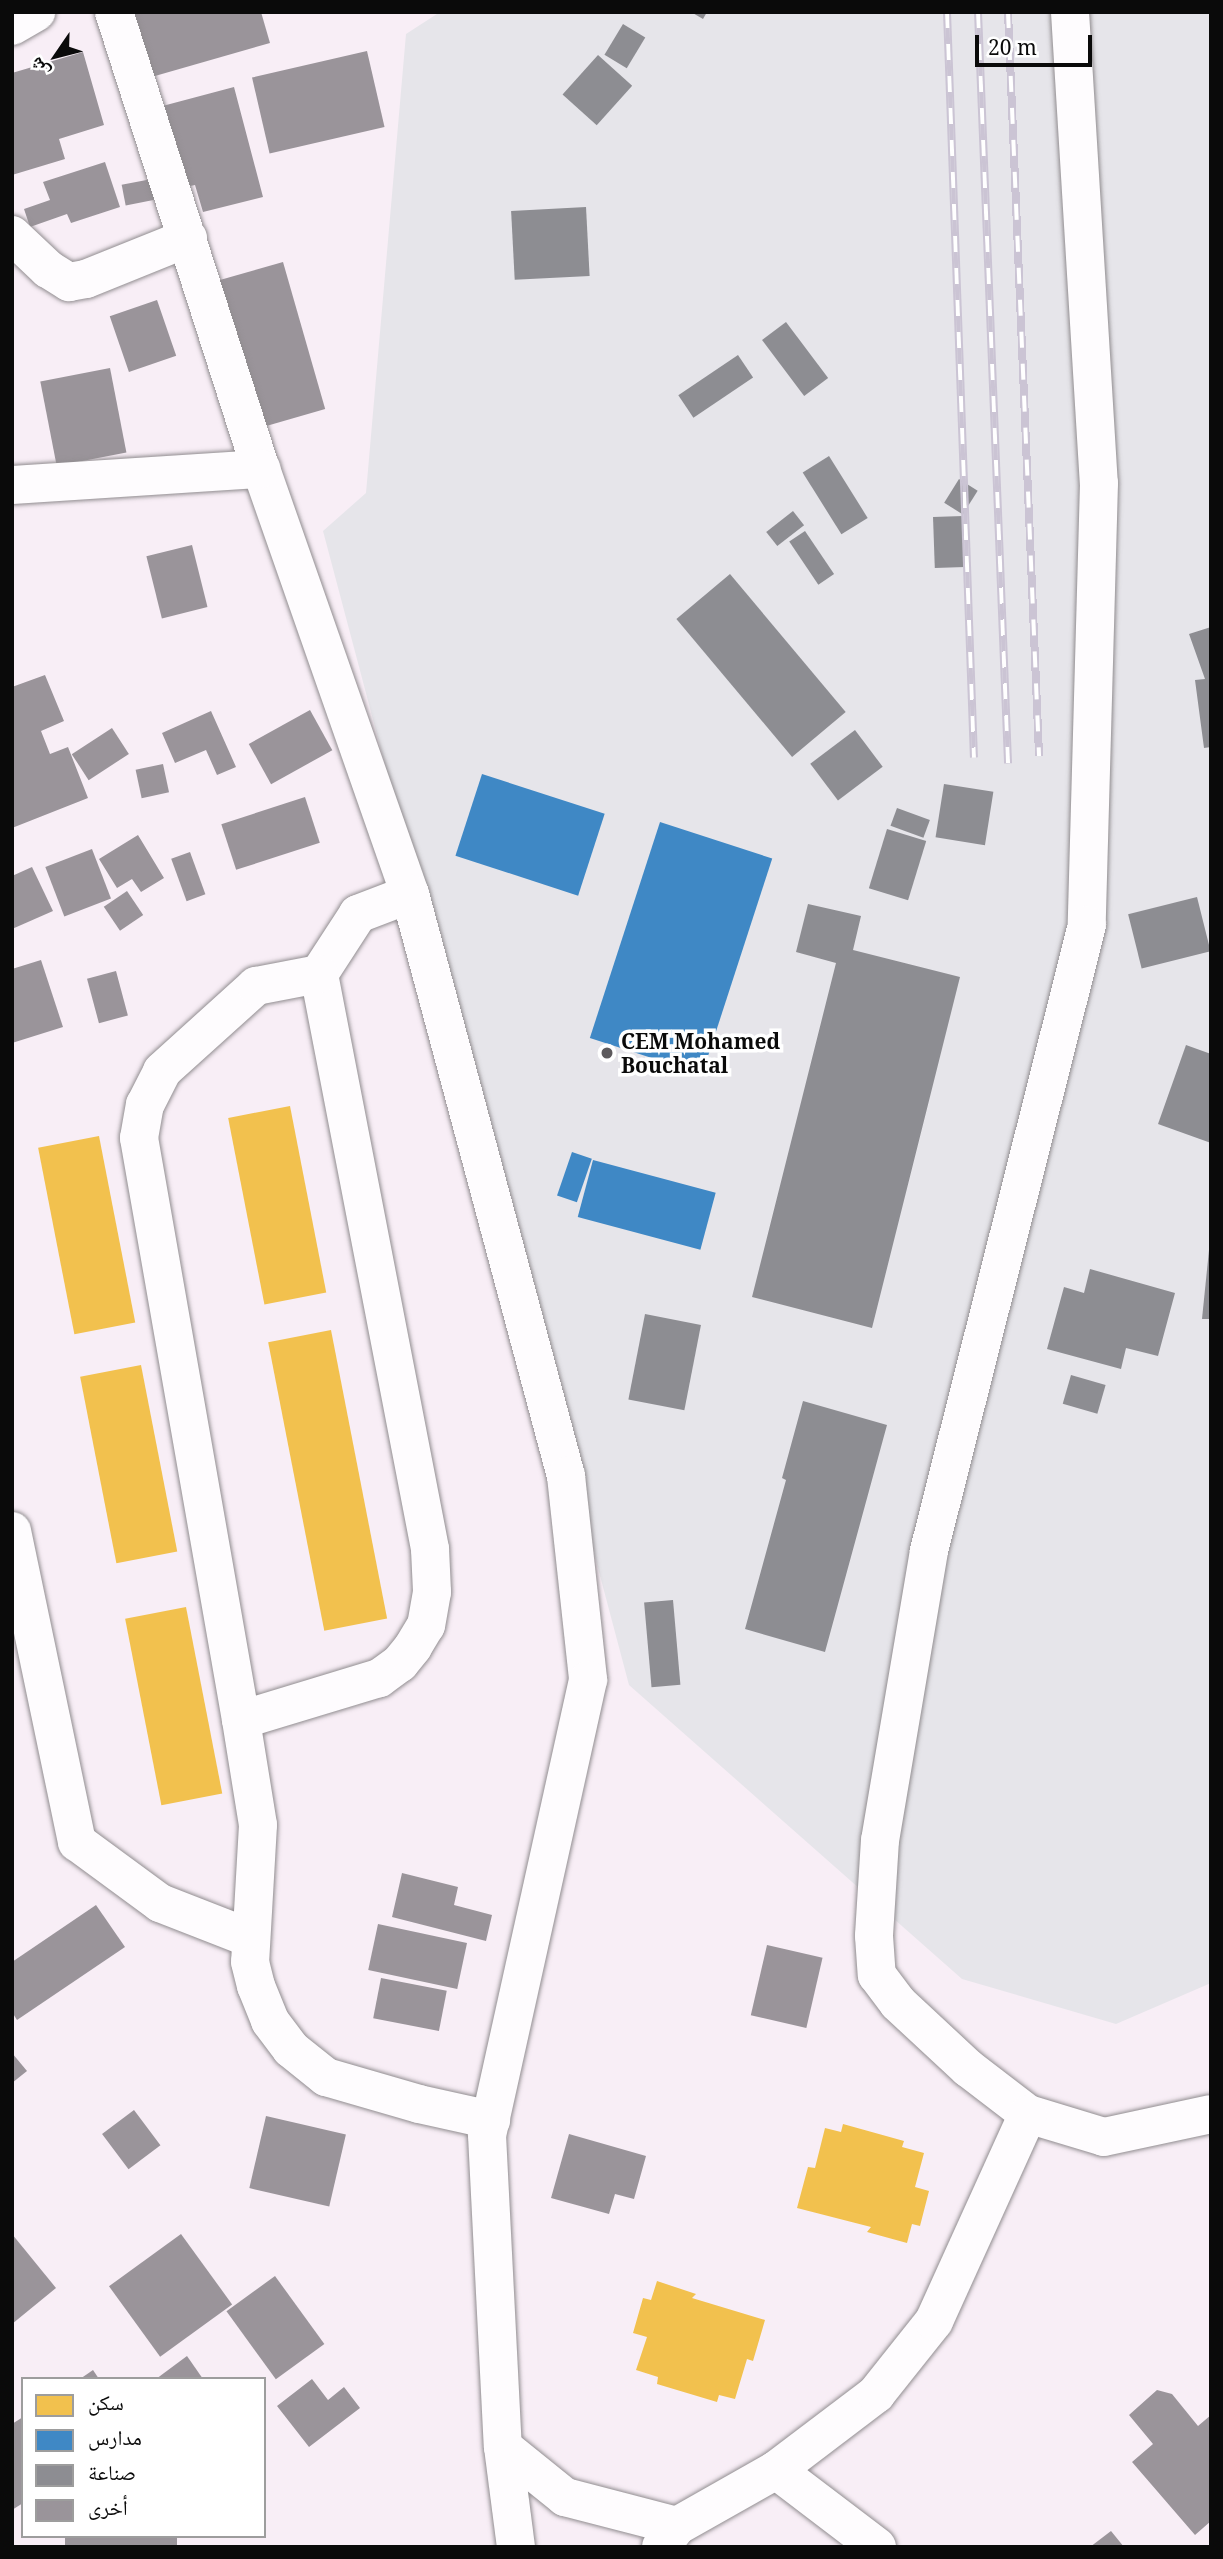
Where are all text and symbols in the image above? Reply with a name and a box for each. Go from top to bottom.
north arrow [21,21,91,91]
scale bar [978,21,1095,65]
text: 20 m [988,33,1037,61]
text: ش [22,52,55,84]
place label: CEM Mohamed Bouchatal [621,1028,780,1078]
marker: CEM Mohamed Bouchatal [599,1045,615,1061]
legend [21,2377,266,2538]
text: سكن [88,2388,124,2416]
text: مدارس [88,2423,142,2451]
text: صناعة [88,2458,136,2486]
text: أخرى [88,2493,128,2521]

